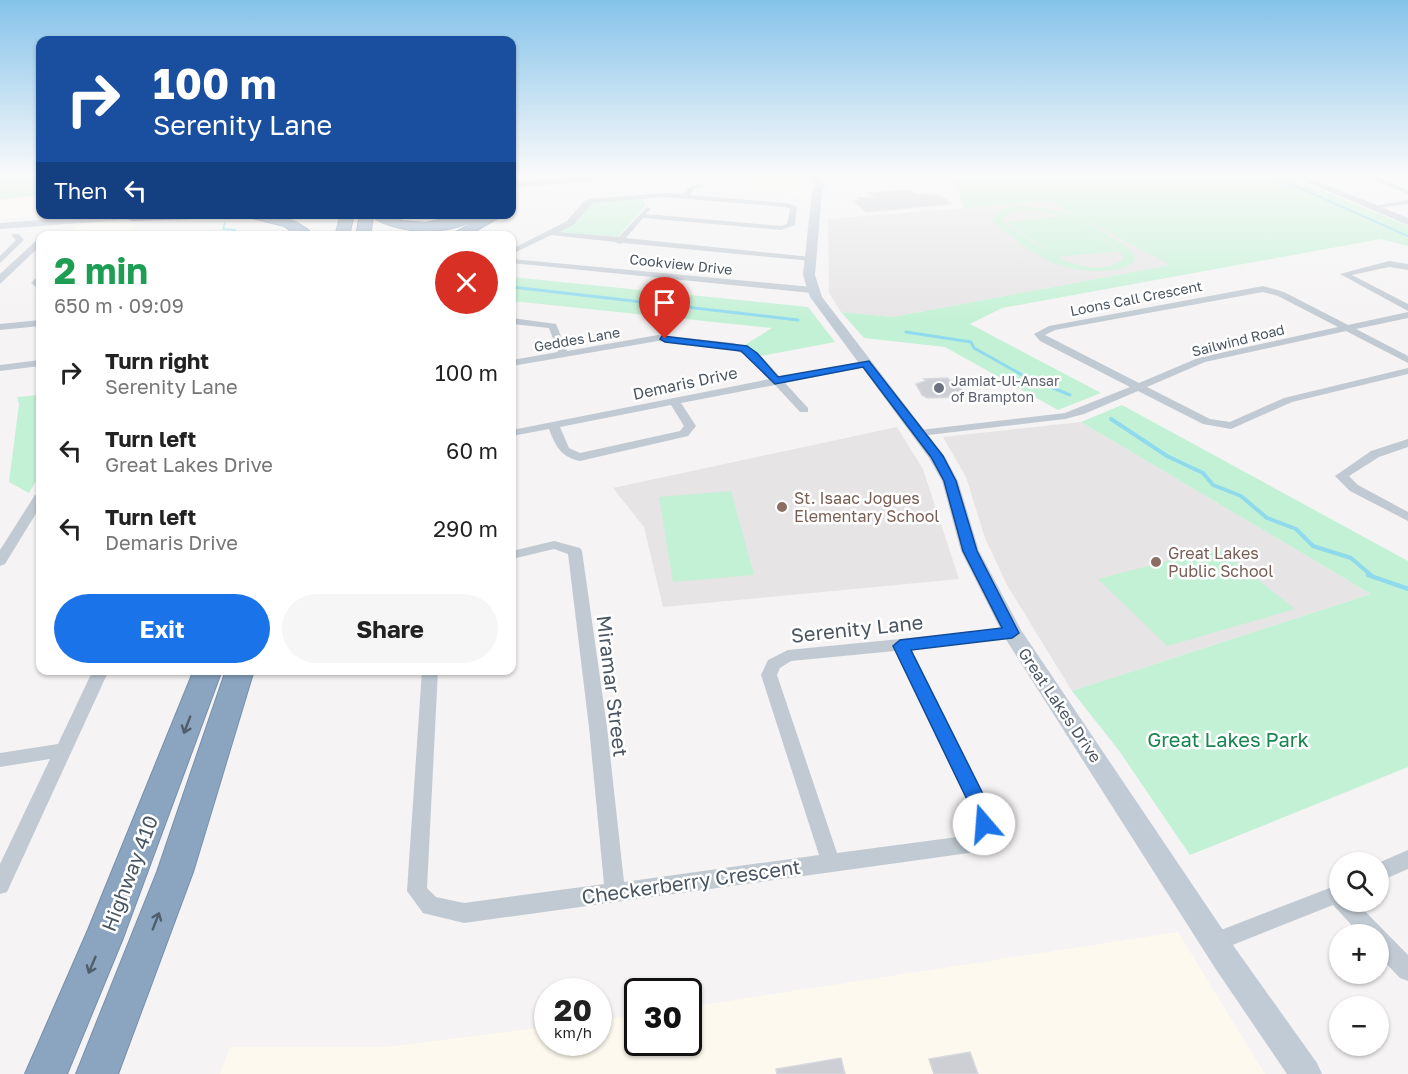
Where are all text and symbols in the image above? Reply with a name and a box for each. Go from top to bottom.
text: 100 m [153,58,276,108]
icon: right [54,60,132,138]
text: Serenity Lane [153,109,332,141]
icon: left [119,174,152,207]
text: Then [54,177,107,204]
text: 2 min [54,249,148,292]
street label: Cookview Drive [629,250,733,278]
button: close [435,251,498,314]
pin [639,277,690,339]
street label: Loons Call Crescent [1068,277,1204,319]
icon: arrive [648,286,681,319]
text: 650 m · 09:09 [54,293,184,317]
street label: Sailwind Road [1190,320,1286,360]
street label: Geddes Lane [533,323,621,355]
text: Turn right [105,347,209,374]
icon: right [54,356,87,389]
text: 100 m [435,359,498,386]
street label: Demaris Drive [631,362,739,404]
place label: Jamiat-Ul-Ansar of Brampton [951,372,1060,405]
text: Serenity Lane [105,374,238,398]
marker: Jamiat-Ul-Ansar of Brampton [932,381,946,395]
text: Turn left [105,425,196,452]
icon: left [54,434,87,467]
text: 60 m [446,437,498,464]
text: Great Lakes Drive [105,452,273,476]
place label: St. Isaac Jogues Elementary School [794,488,939,526]
marker: St. Isaac Jogues Elementary School [775,500,789,514]
text: Turn left [105,503,196,530]
icon: left [54,512,87,545]
text: 290 m [433,515,498,542]
text: Demaris Drive [105,530,238,554]
place label: Great Lakes Public School [1168,543,1273,581]
marker: Great Lakes Public School [1149,555,1163,569]
button: Exit [54,594,270,663]
button: Share [282,594,498,663]
street label: Serenity Lane [790,609,924,647]
street label: Miramar Street [592,614,634,758]
street label: Great Lakes Drive [1014,644,1106,766]
one-way arrow [180,715,191,734]
park label: Great Lakes Park [1147,727,1309,751]
position arrow [952,792,1016,856]
street label: Highway 410 [96,812,162,934]
map controls [1329,852,1389,1056]
button: search [1329,852,1389,912]
street label: Checkerberry Crescent [580,854,802,908]
one-way arrow [151,913,162,931]
button: + [1329,924,1389,984]
one-way arrow [86,956,98,974]
speed limit sign: 30 [624,978,702,1056]
text: 20 [554,992,592,1028]
button: − [1329,996,1389,1056]
text: km/h [554,1023,592,1041]

